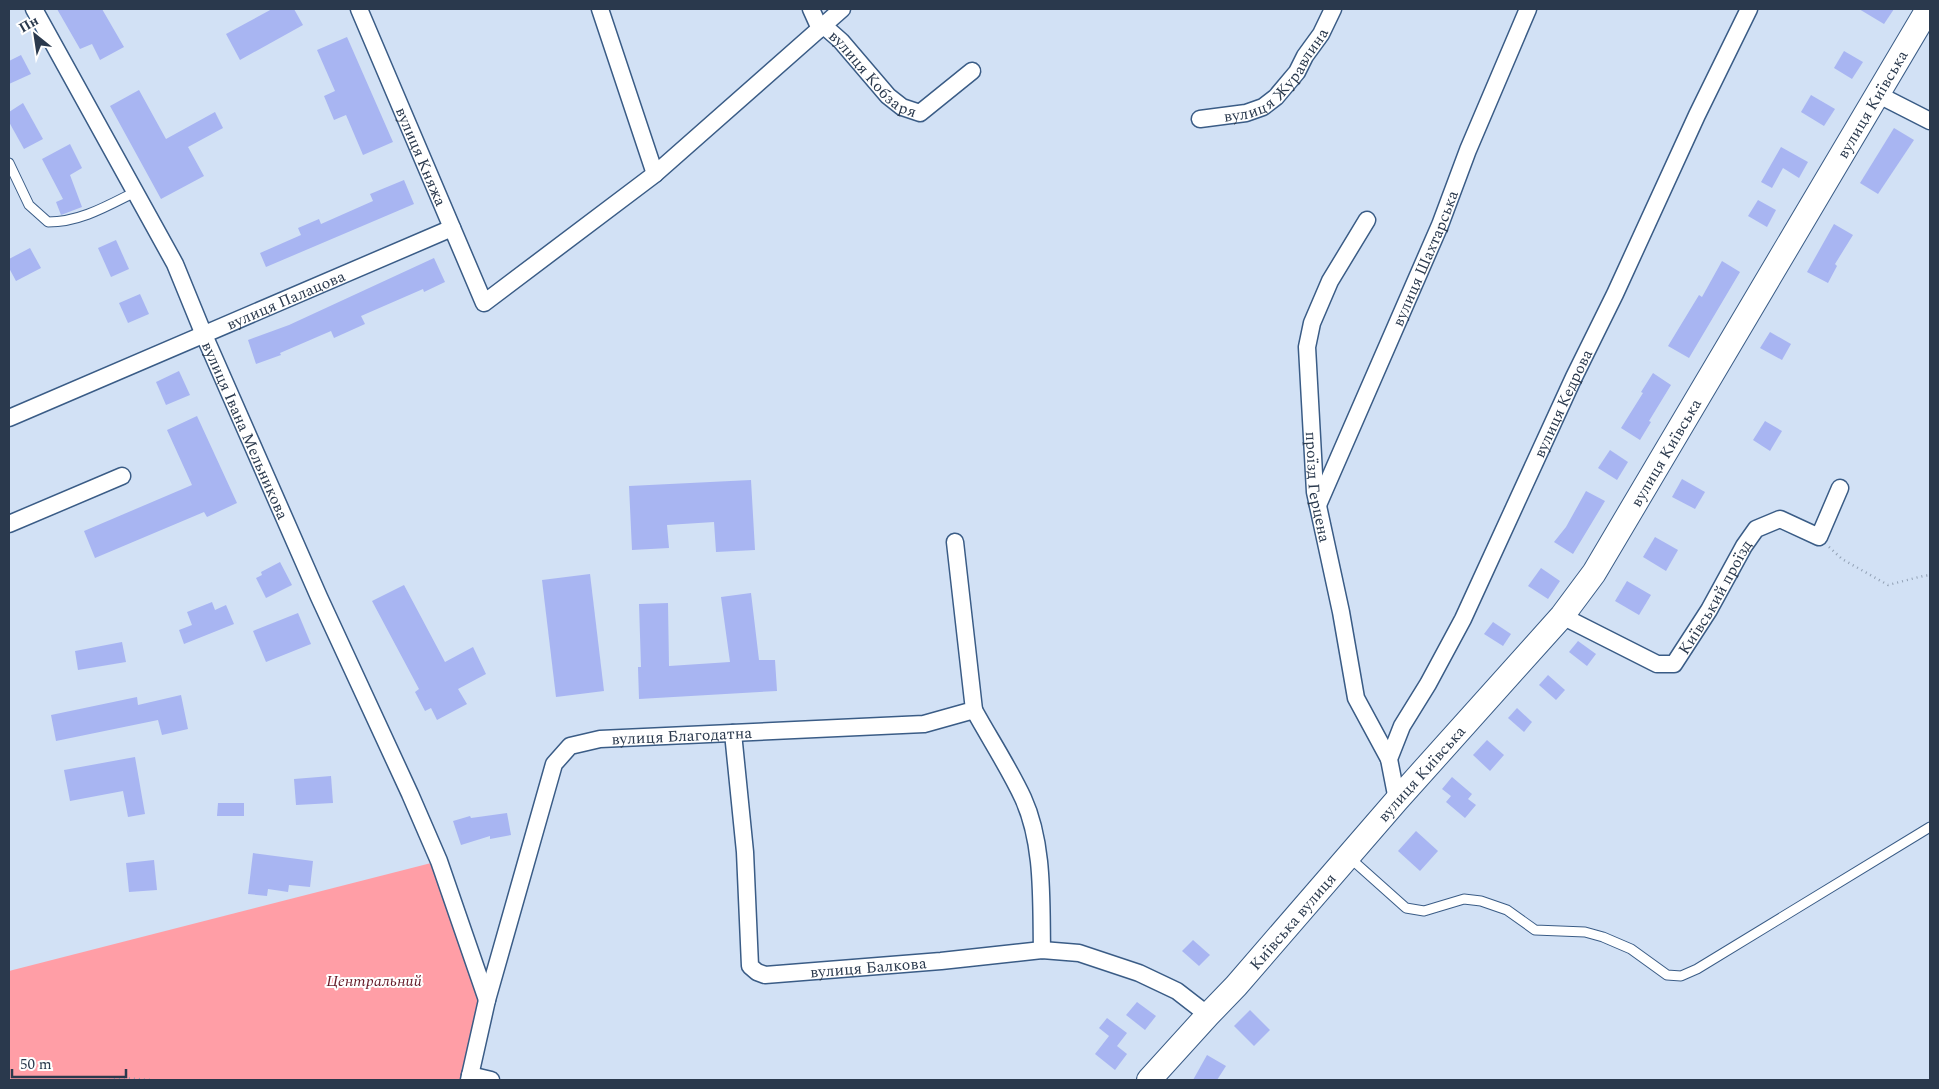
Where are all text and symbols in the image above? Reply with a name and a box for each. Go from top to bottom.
north arrow [10,10,60,60]
text: Пн [15,10,43,38]
street label: вулиця Кобзаря [823,24,920,124]
street label: вулиця Журавлина [1222,24,1335,129]
street label: вулиця Київська [1831,45,1914,163]
street label: вулиця Княжа [389,103,452,210]
street label: вулиця Шахтарська [1386,187,1465,330]
street label: вулиця Палацова [223,264,349,336]
street label: вулиця Івана Мельникова [195,338,295,524]
street label: вулиця Кедрова [1527,345,1599,462]
street label: вулиця Київська [1625,394,1708,512]
street label: проїзд Герцена [1299,431,1337,545]
street label: Київський проїзд [1672,535,1758,660]
street label: вулиця Київська [1372,720,1472,828]
street label: вулиця Благодатна [611,721,753,751]
street label: Київська вулиця [1244,868,1342,976]
street label: вулиця Балкова [809,951,928,984]
park label: Центральний [326,969,423,993]
scale bar [12,1046,126,1078]
text: 50 m [20,1053,52,1076]

